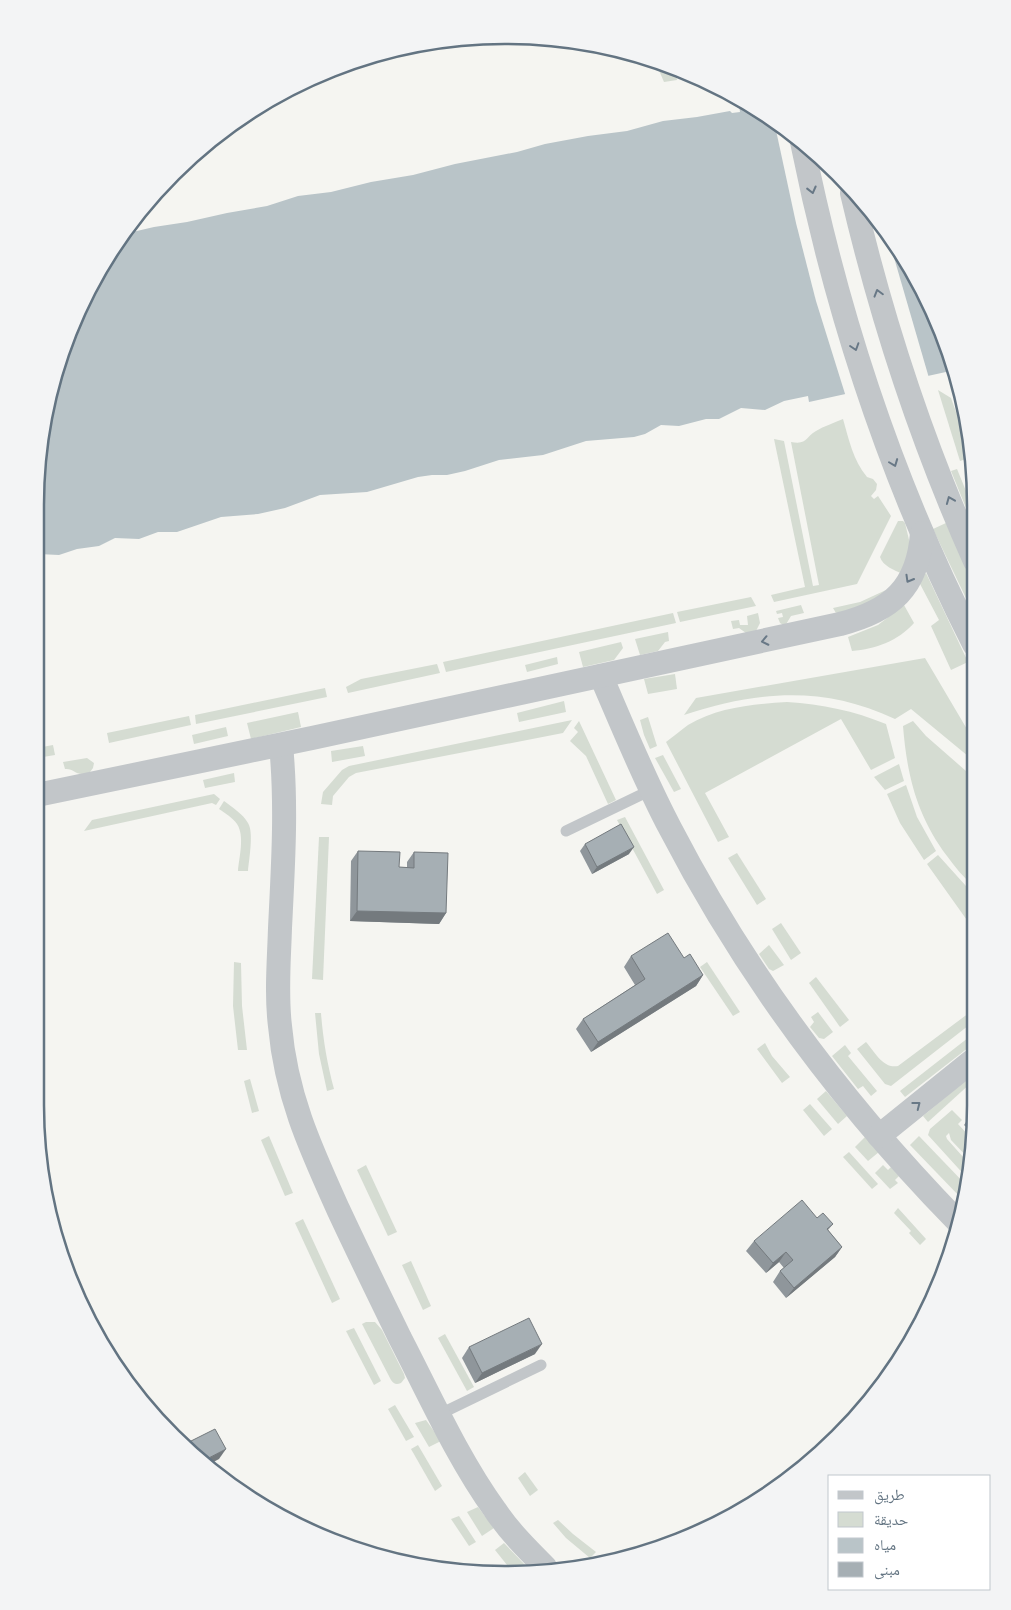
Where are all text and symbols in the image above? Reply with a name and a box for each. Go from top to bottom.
one-way arrow [806,186,817,195]
one-way arrow [874,289,884,298]
one-way arrow [849,342,859,351]
one-way arrow [889,458,899,466]
one-way arrow [945,496,956,505]
one-way arrow [905,573,915,582]
one-way arrow [760,635,769,645]
one-way arrow [911,1102,920,1111]
legend [828,1475,991,1590]
text: طريق [874,1486,905,1505]
text: حديقة [874,1511,909,1529]
text: مياه [874,1536,896,1554]
text: مبنى [874,1561,900,1580]

